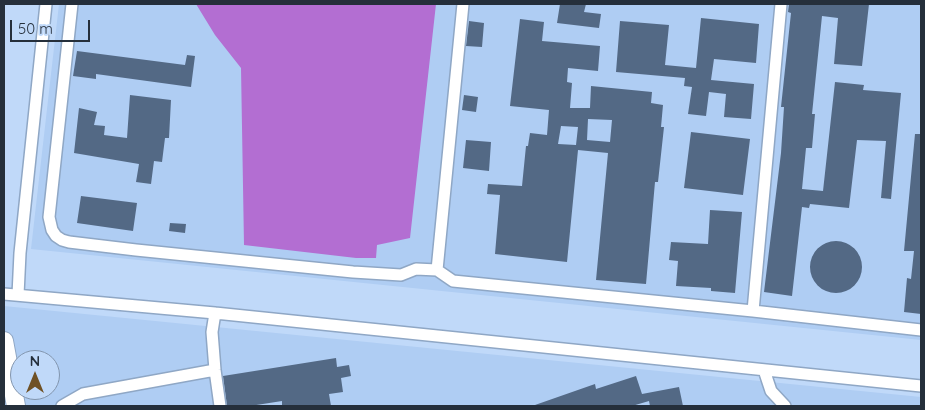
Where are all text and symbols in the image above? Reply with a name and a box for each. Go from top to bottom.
scale bar [12,10,92,42]
text: 50 m [18,19,53,38]
north arrow [10,350,60,400]
text: N [30,352,40,370]

